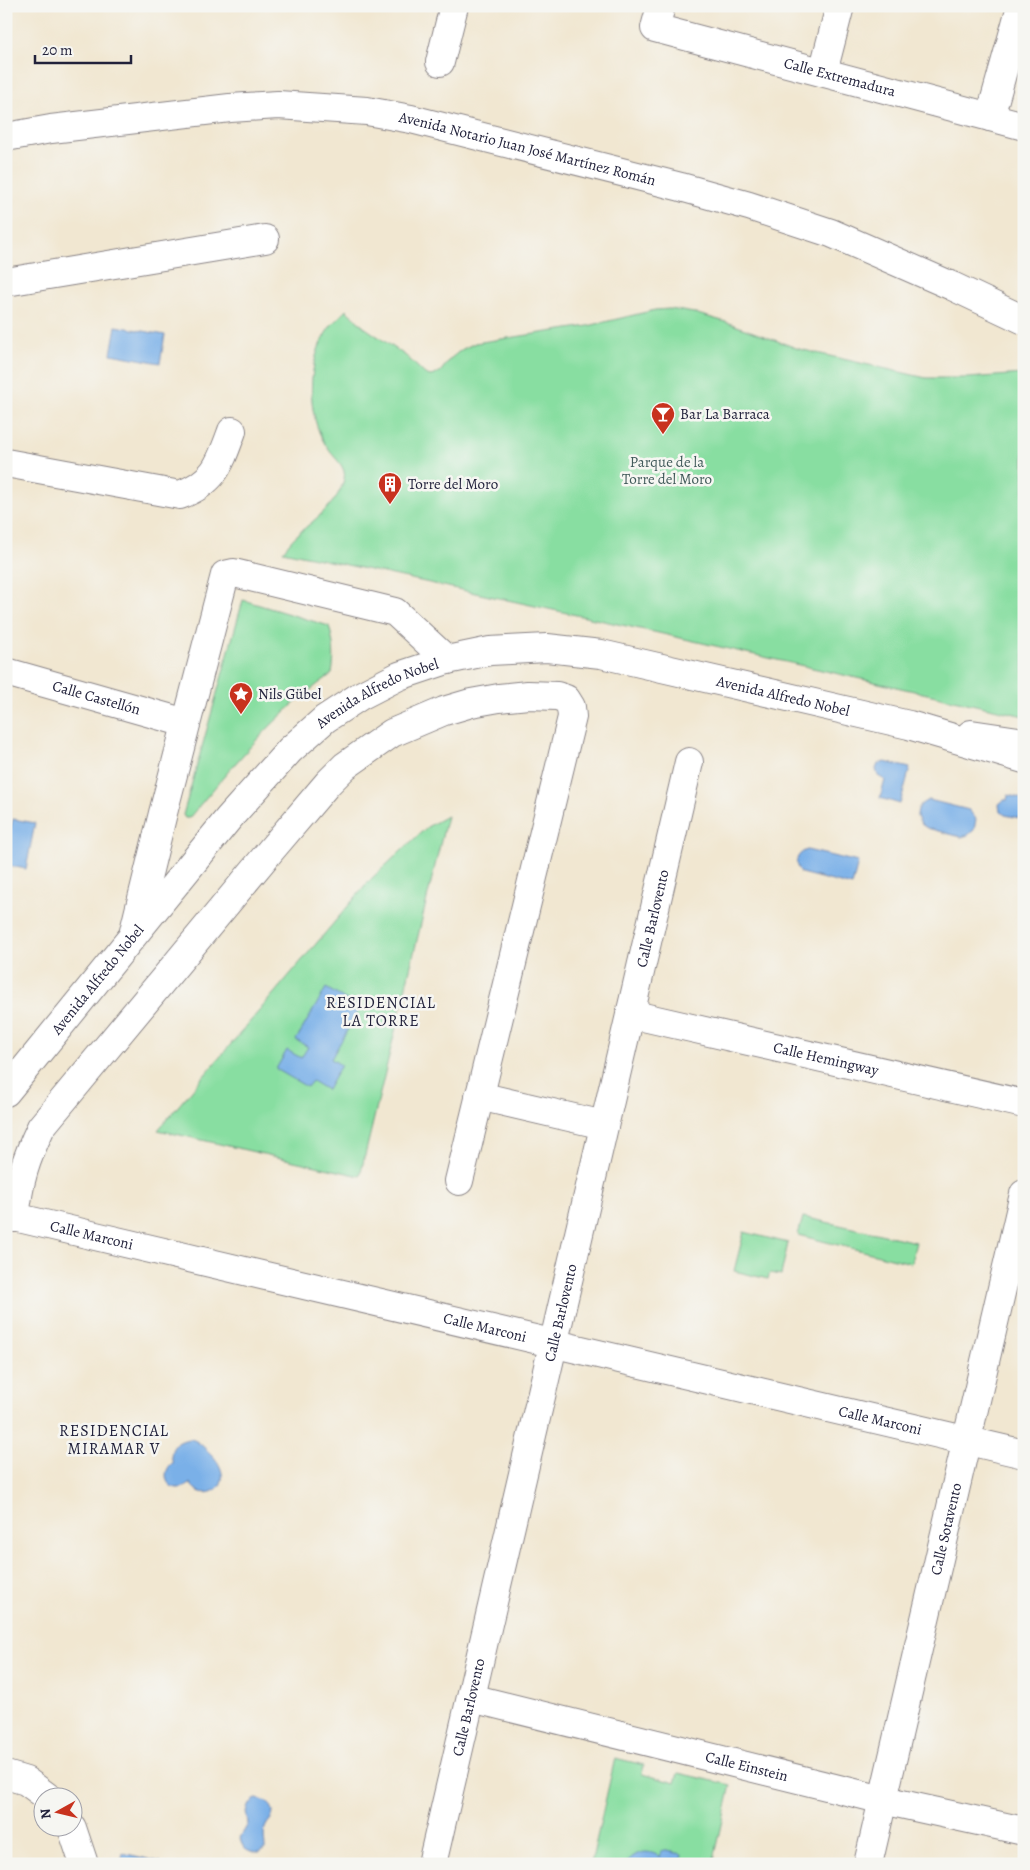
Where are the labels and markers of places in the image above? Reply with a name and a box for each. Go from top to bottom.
bar icon: Bar La Barraca [650,401,676,435]
place label: Bar La Barraca [680,404,770,424]
building icon: Torre del Moro [377,471,403,505]
place label: Torre del Moro [408,474,498,494]
place icon: Nils Gübel [228,681,254,715]
place label: Nils Gübel [258,684,322,704]

